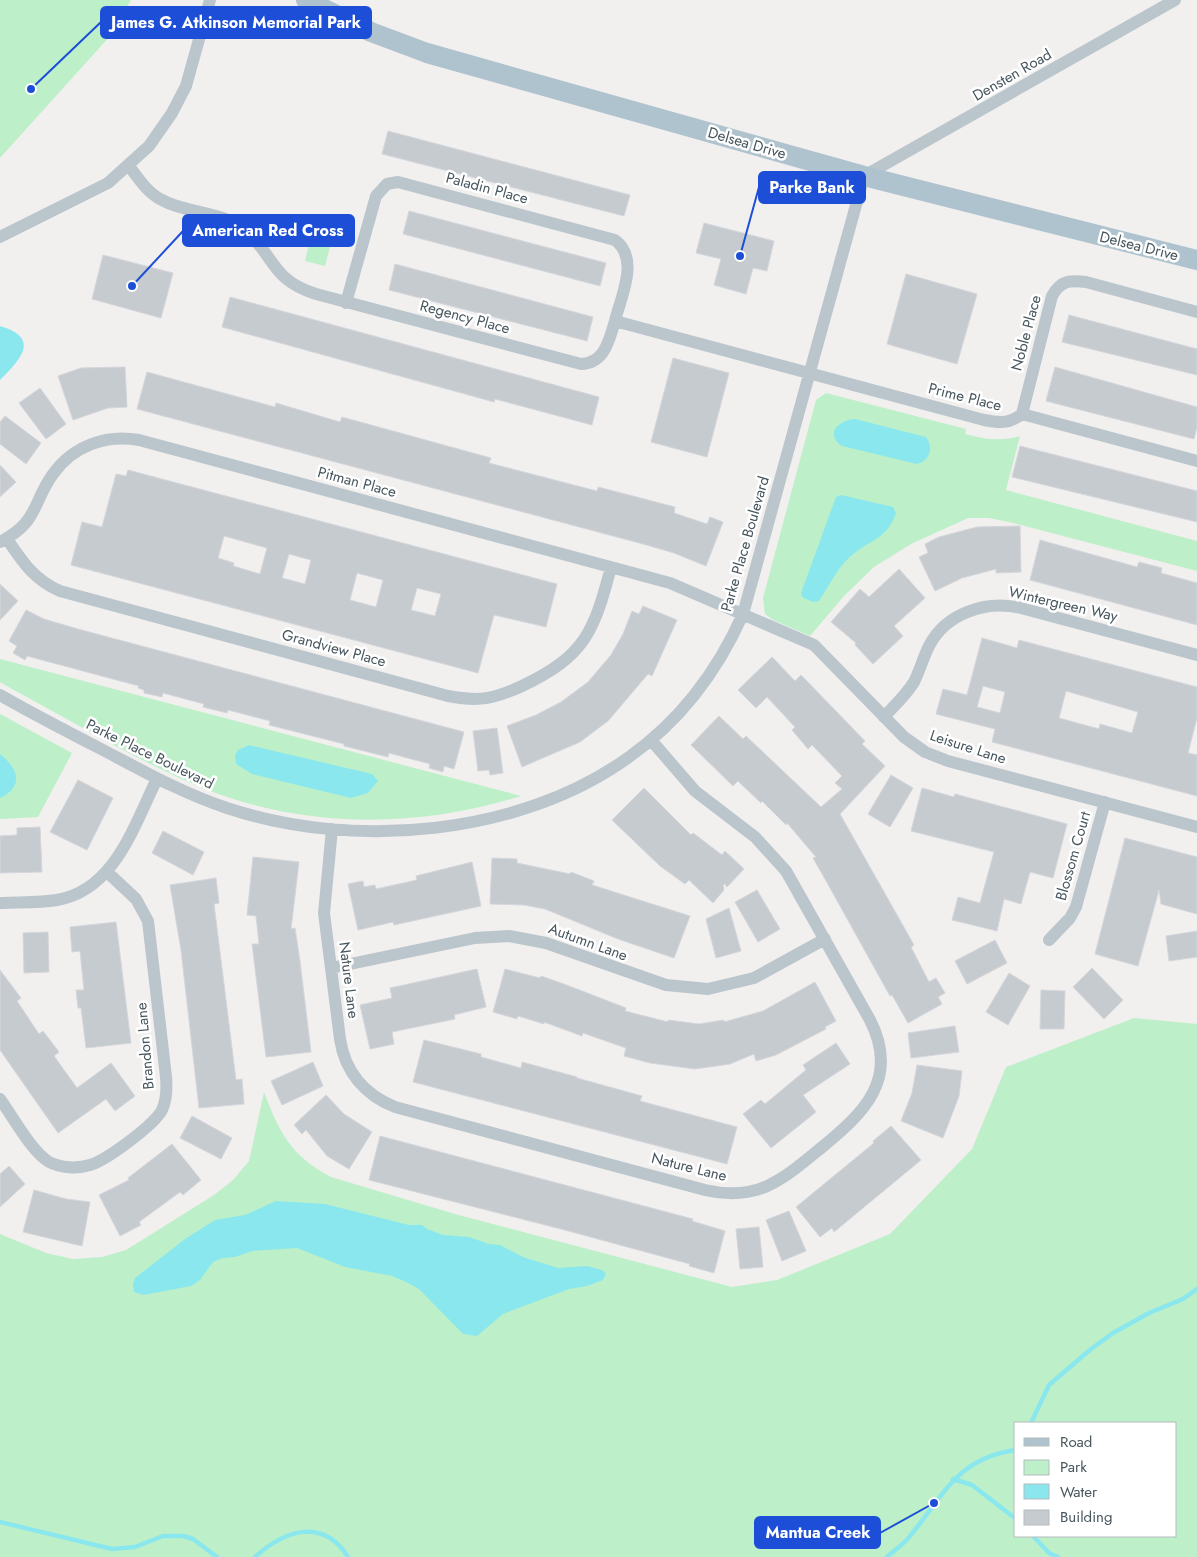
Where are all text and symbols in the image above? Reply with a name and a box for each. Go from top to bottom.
callout: James G. Atkinson Memorial Park [101,7,371,38]
text: James G. Atkinson Memorial Park [108,11,362,34]
street label: Densten Road [968,43,1056,107]
street label: Delsea Drive [705,121,789,165]
street label: Paladin Place [443,166,531,210]
callout: Parke Bank [759,172,865,203]
text: Parke Bank [769,176,855,199]
callout: American Red Cross [183,215,354,246]
text: American Red Cross [191,219,344,242]
street label: Delsea Drive [1097,226,1181,266]
street label: Noble Place [1005,292,1047,373]
street label: Regency Place [418,294,513,340]
street label: Prime Place [926,377,1004,417]
street label: Pitman Place [315,461,399,503]
street label: Parke Place Boulevard [715,474,775,614]
street label: Wintergreen Way [1006,581,1120,627]
street label: Grandview Place [280,624,389,673]
street label: Parke Place Boulevard [82,713,218,795]
street label: Leisure Lane [927,724,1009,770]
street label: Blossom Court [1050,809,1096,903]
street label: Autumn Lane [545,918,631,967]
street label: Nature Lane [333,940,365,1020]
street label: Brandon Lane [130,1001,160,1090]
street label: Nature Lane [649,1147,729,1187]
legend [1014,1422,1177,1537]
text: Road [1060,1431,1092,1453]
text: Park [1060,1456,1087,1478]
text: Water [1060,1481,1098,1503]
text: Building [1060,1506,1112,1528]
callout: Mantua Creek [755,1517,880,1548]
text: Mantua Creek [766,1521,871,1544]

